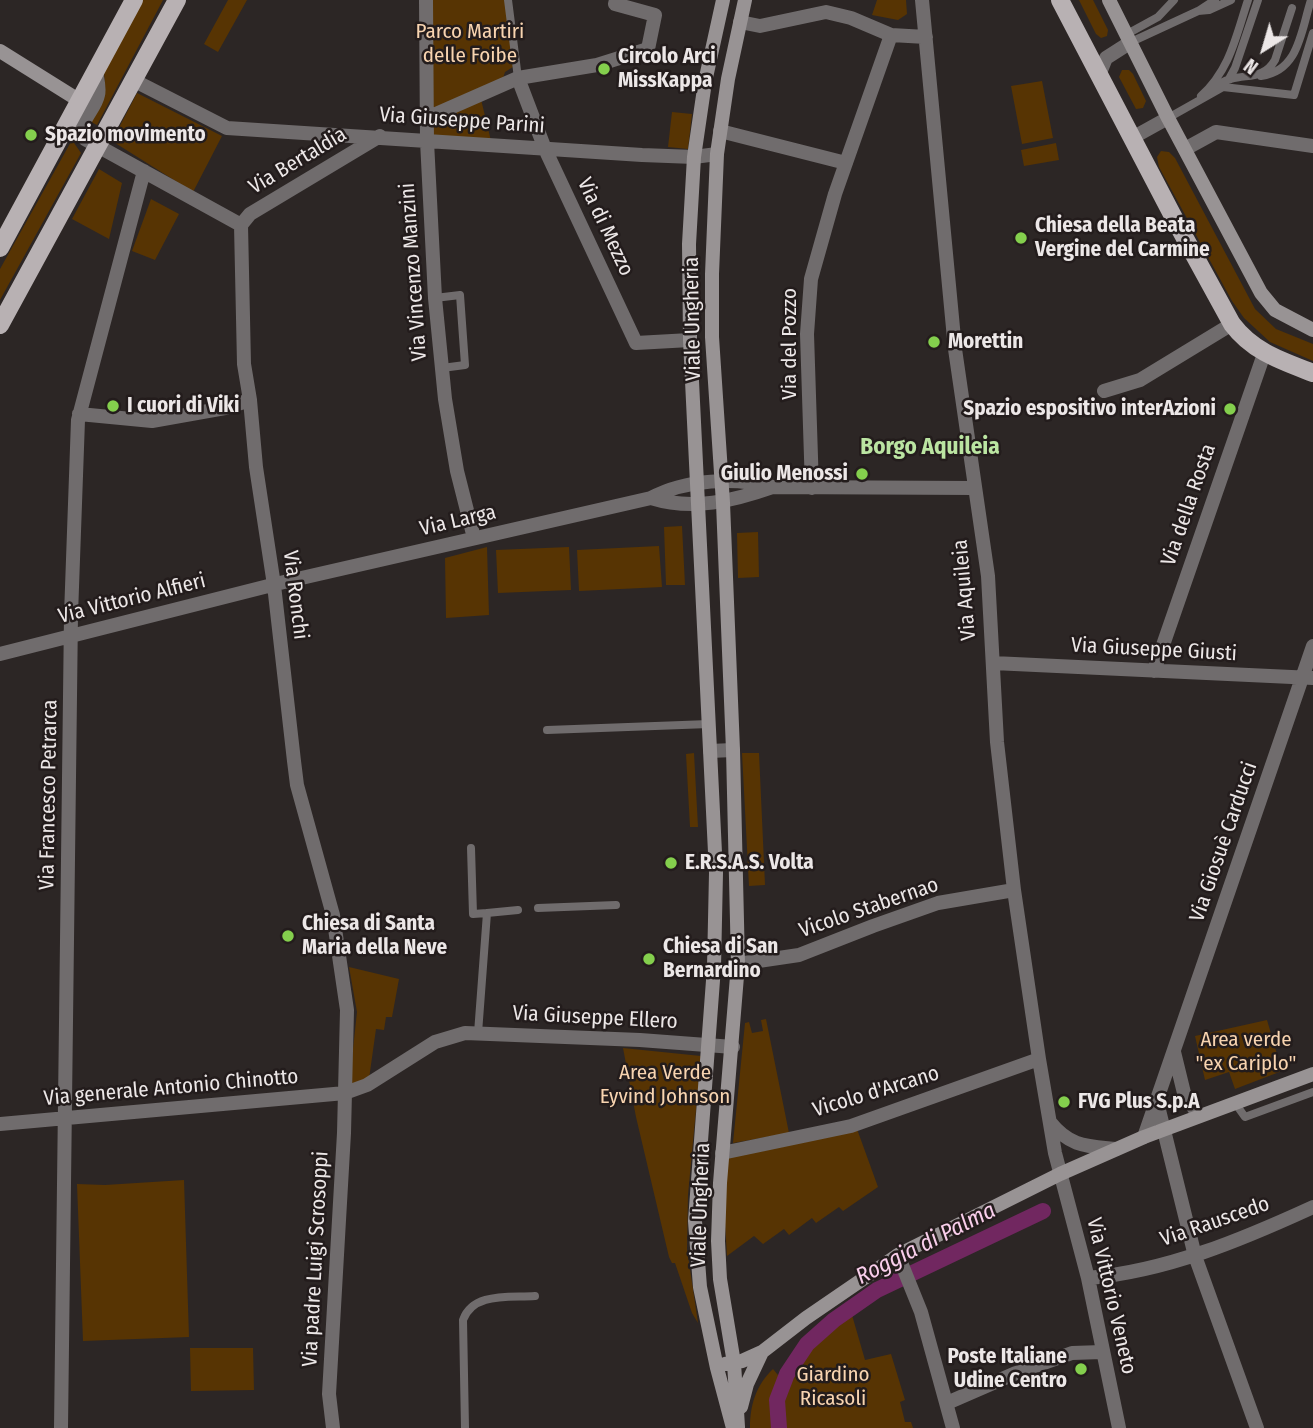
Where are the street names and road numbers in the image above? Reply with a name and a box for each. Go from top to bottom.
street label: Via Giuseppe Parini [378,103,546,139]
street label: Via Bertaldia [245,122,351,200]
street label: Via di Mezzo [571,174,639,280]
street label: Via Vincenzo Manzini [395,182,433,362]
street label: Viale Ungheria [679,257,707,381]
street label: Via del Pozzo [777,288,803,400]
street label: Via della Rosta [1156,441,1222,569]
street label: Via Larga [417,500,499,542]
street label: Via Aquileia [948,539,982,641]
street label: Via Ronchi [277,549,313,641]
street label: Via Vittorio Alfieri [56,569,208,629]
street label: Via Giuseppe Giusti [1070,633,1238,667]
street label: Via Francesco Petrarca [35,700,63,890]
street label: Via Giosuè Carducci [1185,759,1263,925]
street label: Vicolo Stabernao [796,872,942,944]
street label: Via Giuseppe Ellero [512,1001,678,1035]
street label: Vicolo d'Arcano [810,1061,942,1123]
street label: Via generale Antonio Chinotto [43,1064,299,1112]
street label: Viale Ungheria [686,1142,716,1268]
street label: Via padre Luigi Scrosoppi [298,1150,334,1368]
street label: Via Rauscedo [1157,1192,1273,1252]
street label: Via Vittorio Veneto [1081,1215,1141,1377]

